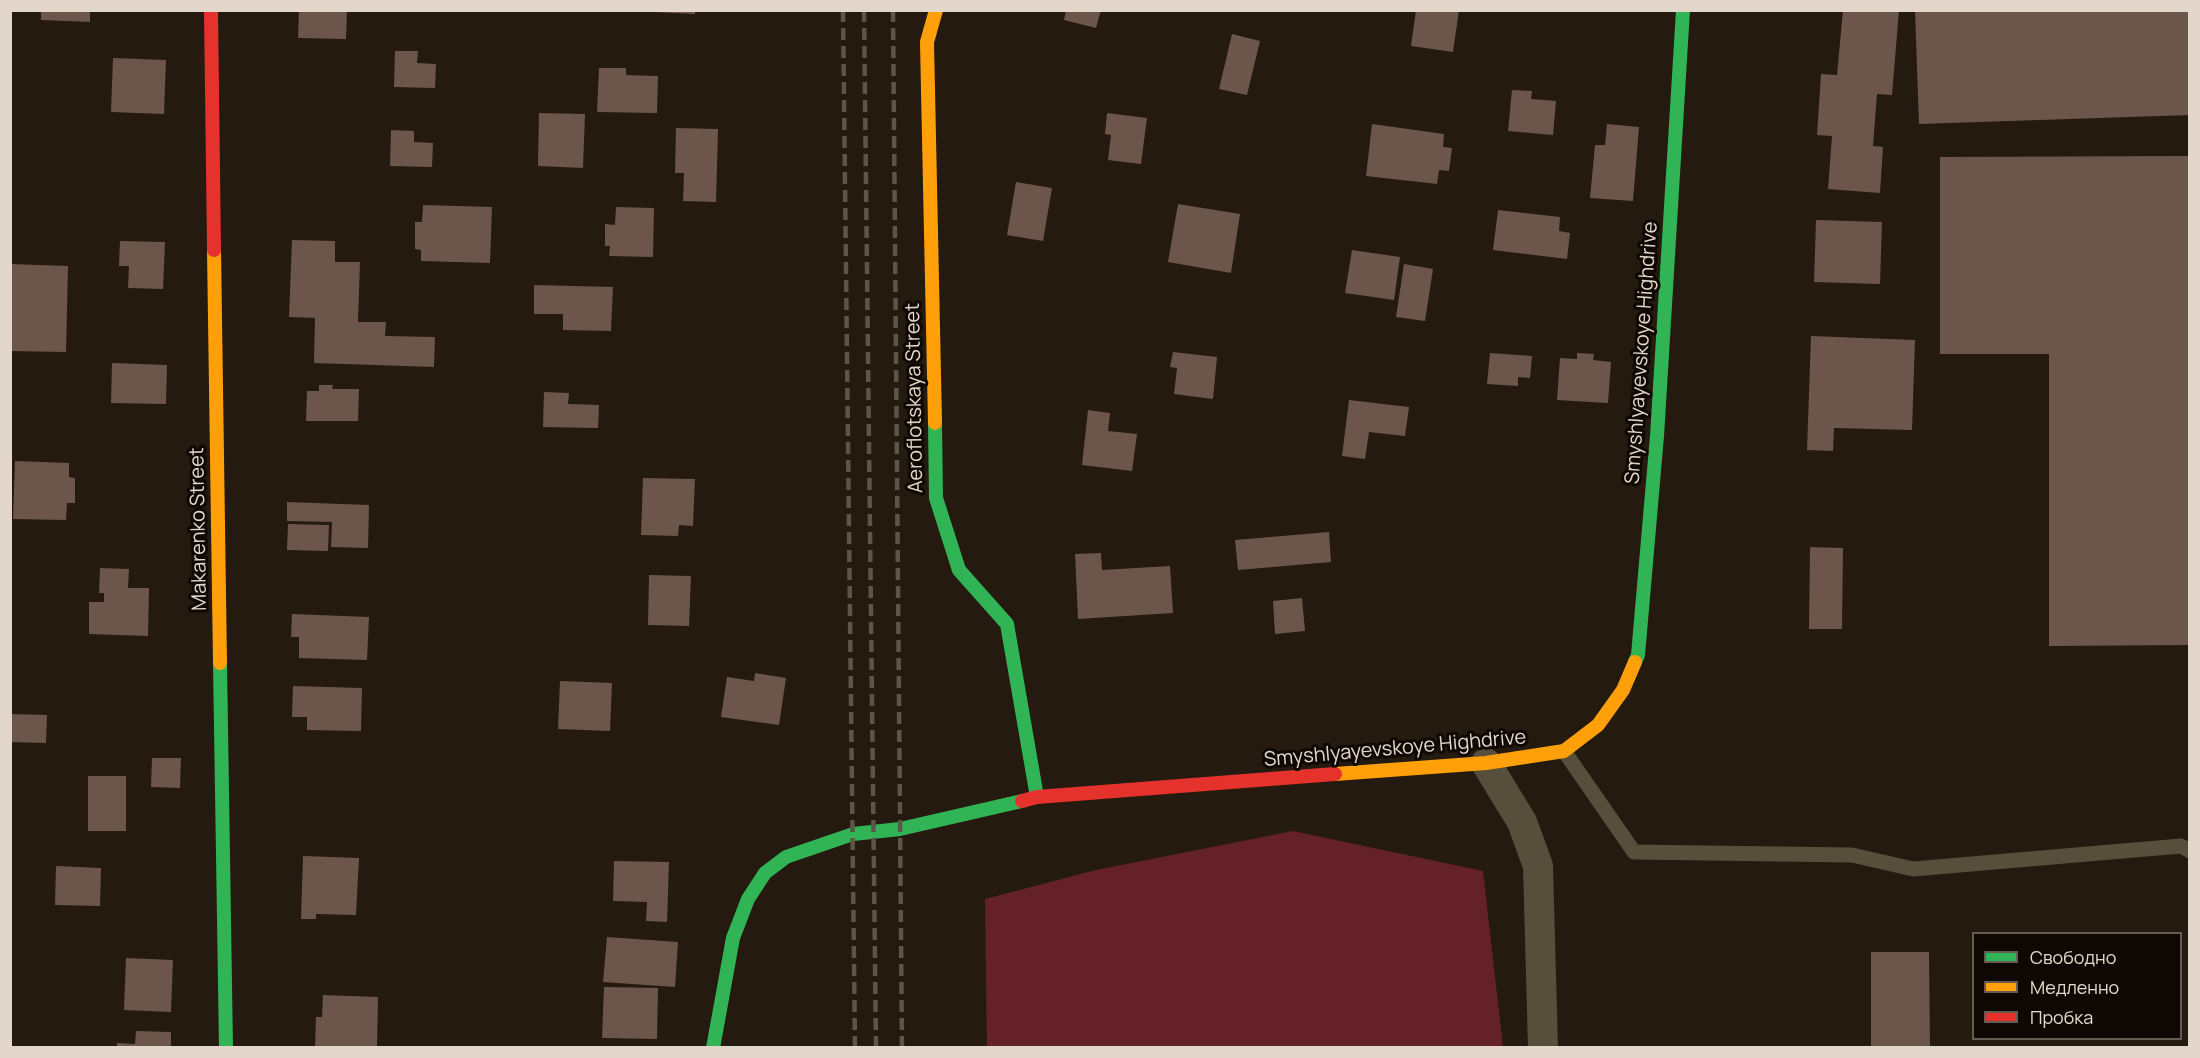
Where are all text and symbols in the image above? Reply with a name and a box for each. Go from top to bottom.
street label: Smyshlyayevskoye Highdrive [1621,221,1663,485]
street label: Aeroflotskaya Street [901,303,929,493]
street label: Makarenko Street [186,447,212,611]
street label: Smyshlyayevskoye Highdrive [1263,726,1527,772]
legend [1972,932,2182,1040]
text: Свободно [2030,945,2116,969]
text: Медленно [2030,975,2119,999]
text: Пробка [2030,1005,2093,1029]

